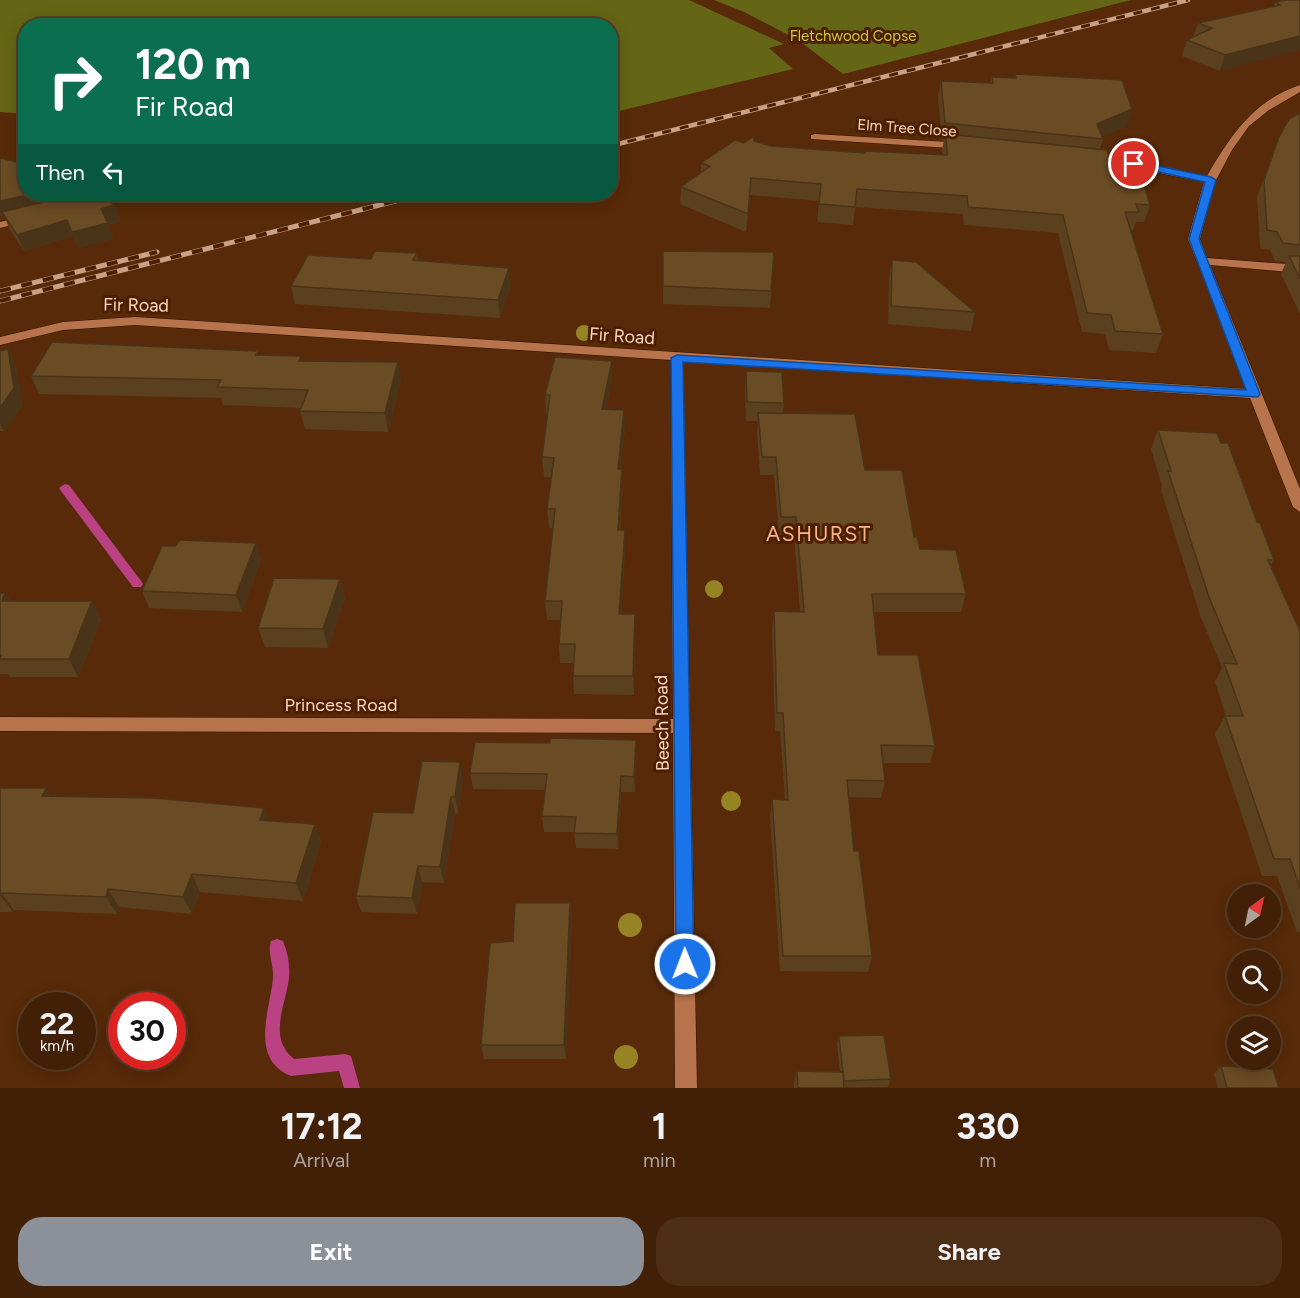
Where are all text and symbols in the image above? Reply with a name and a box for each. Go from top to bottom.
park label: Fletchwood Copse [790,27,916,45]
text: 120 m [135,39,251,90]
icon: right [36,42,114,120]
text: Fir Road [135,90,234,123]
street label: Elm Tree Close [857,116,957,140]
pin [1108,138,1159,189]
icon: arrive [1117,147,1150,180]
icon: left [97,156,130,189]
text: Then [36,159,85,186]
street label: Fir Road [103,293,169,317]
street label: Fir Road [588,323,656,349]
district label: ASHURST [766,521,872,546]
street label: Beech Road [650,675,674,771]
street label: Princess Road [285,694,397,716]
north arrow [1227,884,1281,938]
map controls [1227,884,1281,1070]
position arrow [653,932,717,996]
button: search [1227,950,1281,1004]
speed limit sign: 30 [108,992,186,1070]
text: 22 [40,1005,74,1042]
button: layers [1227,1016,1281,1070]
text: km/h [40,1037,74,1055]
text: 17:12 [280,1105,363,1148]
text: 1 [652,1105,667,1148]
text: 330 [956,1105,1020,1148]
text: Arrival [293,1148,350,1172]
text: min [643,1148,676,1172]
text: m [979,1148,996,1172]
button: Exit [18,1217,644,1286]
button: Share [656,1217,1282,1286]

